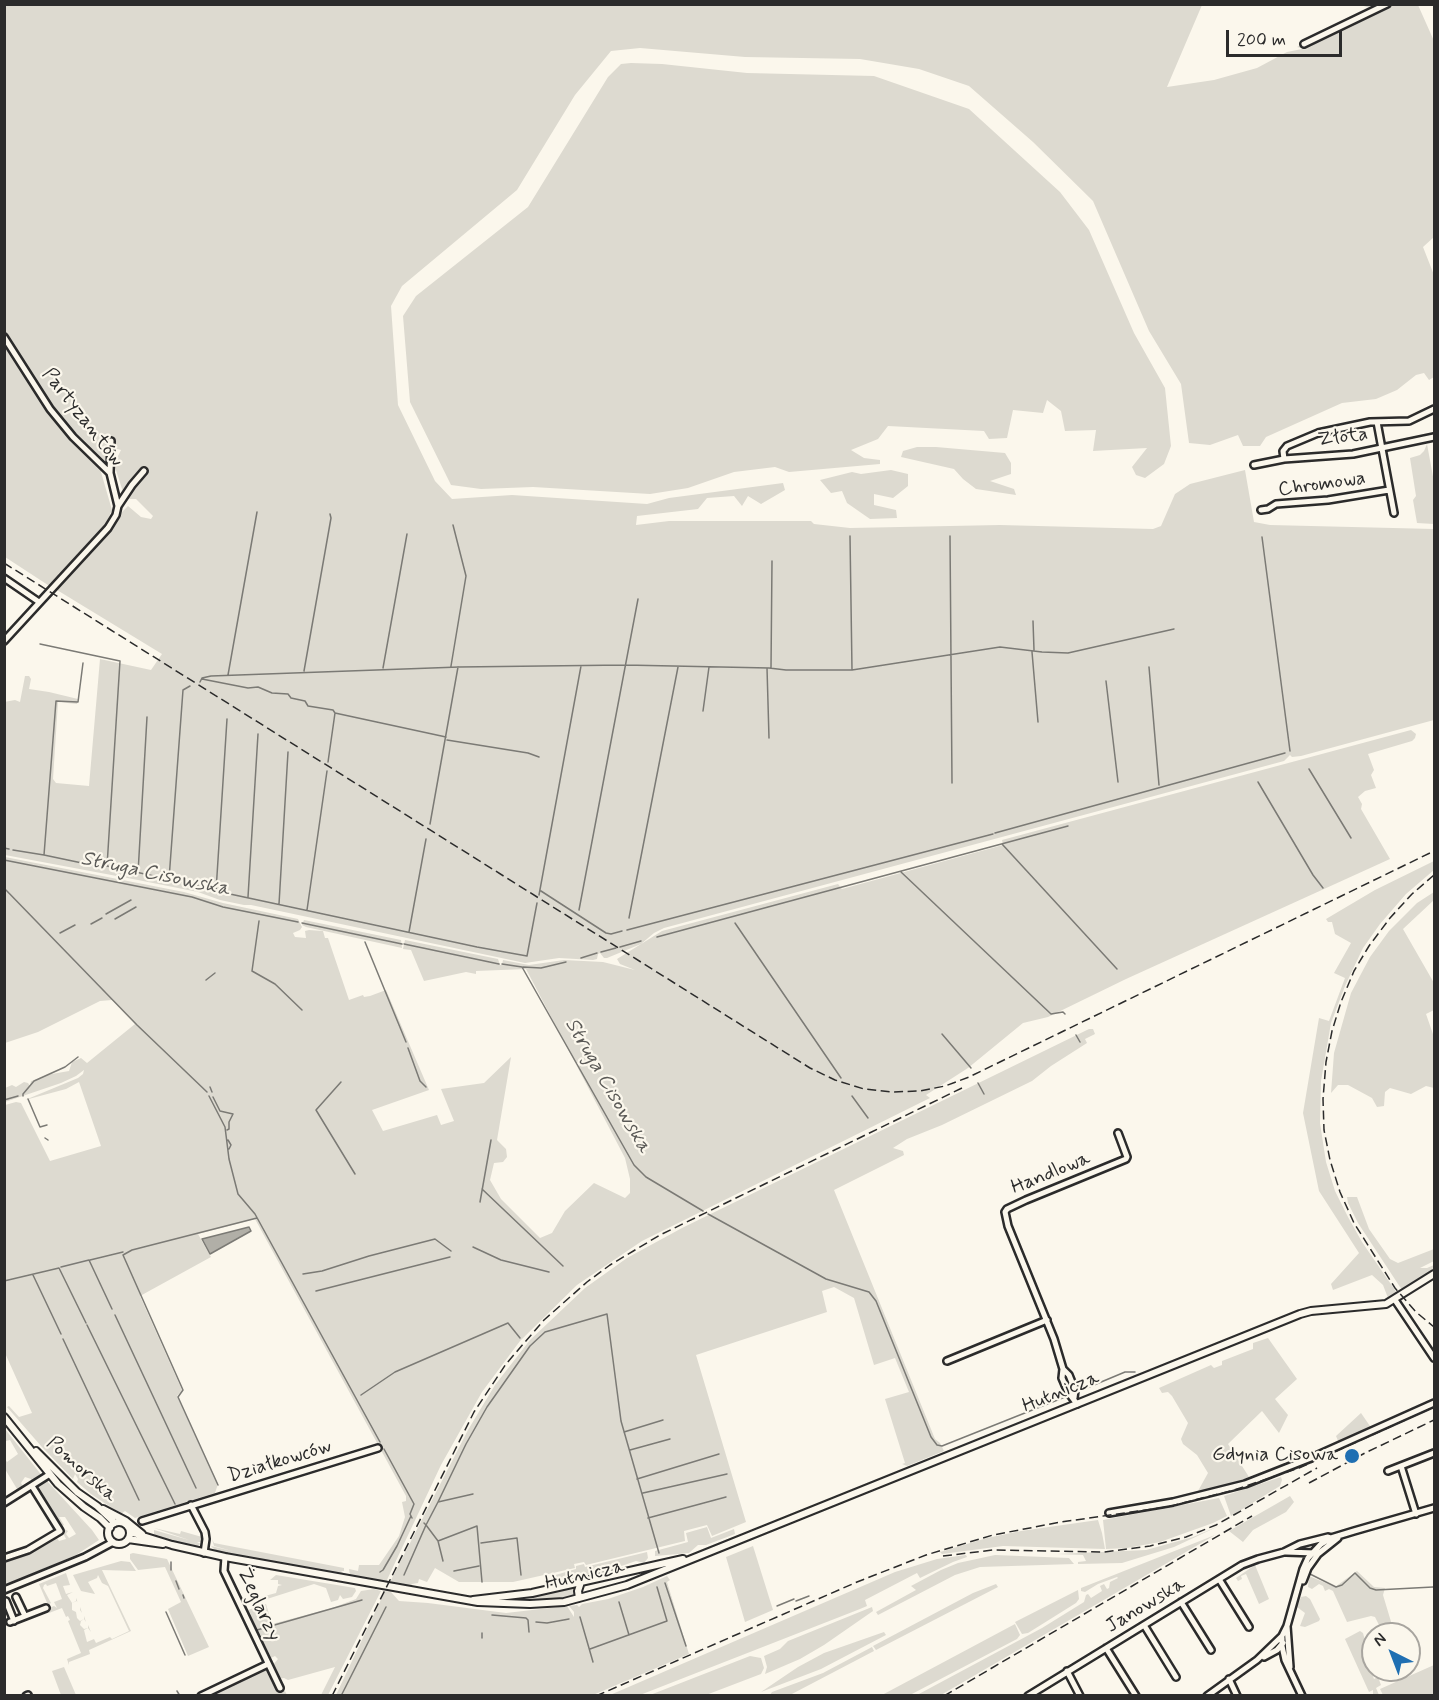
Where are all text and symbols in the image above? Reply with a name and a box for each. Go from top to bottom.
scale bar [1229,18,1344,56]
text: 200 m [1237,28,1286,52]
street label: Partyzantów [36,364,128,472]
street label: Złota [1317,423,1369,453]
street label: Chromowa [1277,467,1367,503]
water label: Struga Cisowska [78,847,232,903]
water label: Struga Cisowska [558,1014,656,1158]
street label: Handlowa [1008,1147,1094,1201]
street label: Hutnicza [1019,1367,1103,1419]
street label: Pomorska [41,1432,121,1508]
street label: Działkowców [225,1435,335,1489]
place label: Gdynia Cisowa [1212,1444,1338,1468]
marker: Gdynia Cisowa [1343,1447,1361,1465]
street label: Hutnicza [543,1555,627,1597]
street label: Żeglarzy [231,1565,285,1645]
street label: Janowska [1102,1573,1190,1639]
north arrow [1361,1622,1421,1682]
text: N [1369,1628,1391,1651]

